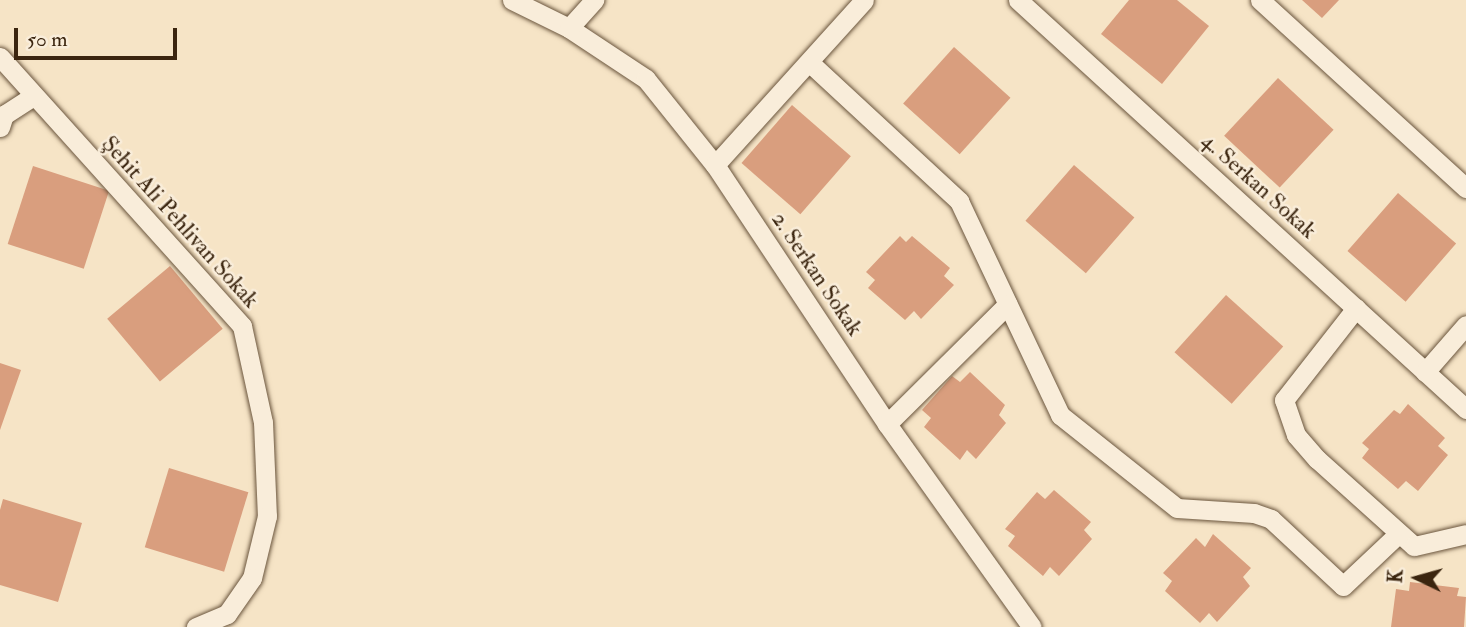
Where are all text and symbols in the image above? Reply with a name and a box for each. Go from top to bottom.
scale bar [18,14,180,58]
text: 50 m [27,26,68,53]
street label: 4. Serkan Sokak [1196,127,1322,245]
street label: Şehit Ali Pehlivan Sokak [96,130,264,314]
street label: 2. Serkan Sokak [765,207,869,341]
north arrow [1382,543,1452,613]
text: K [1384,569,1409,584]

